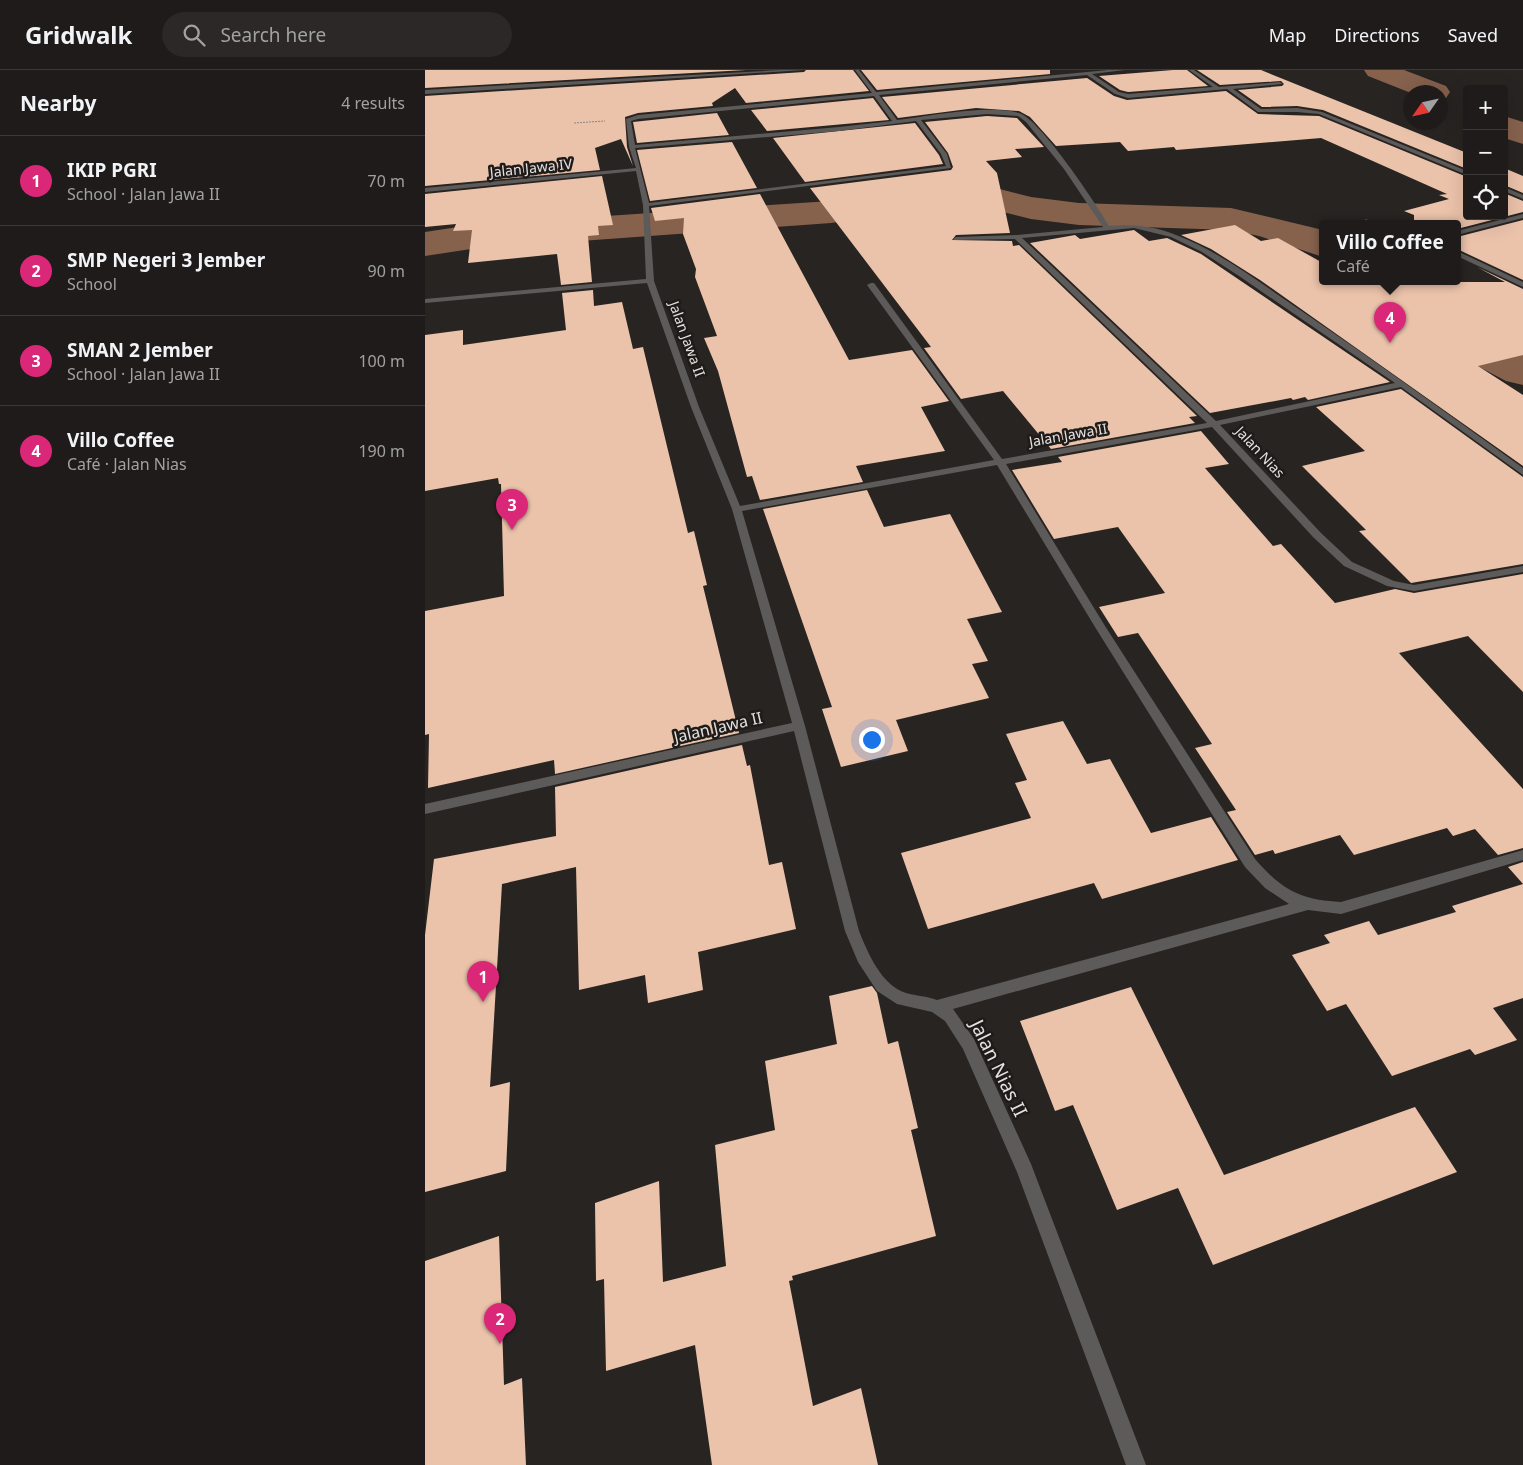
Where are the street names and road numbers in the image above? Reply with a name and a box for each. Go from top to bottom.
street label: Jalan Jawa IV [487,154,574,181]
street label: Jalan Jawa II [664,297,710,379]
street label: Jalan Jawa II [1025,418,1109,451]
street label: Jalan Nias [1230,420,1289,482]
street label: Jalan Jawa II [670,706,765,748]
street label: Jalan Nias II [963,1013,1034,1121]

